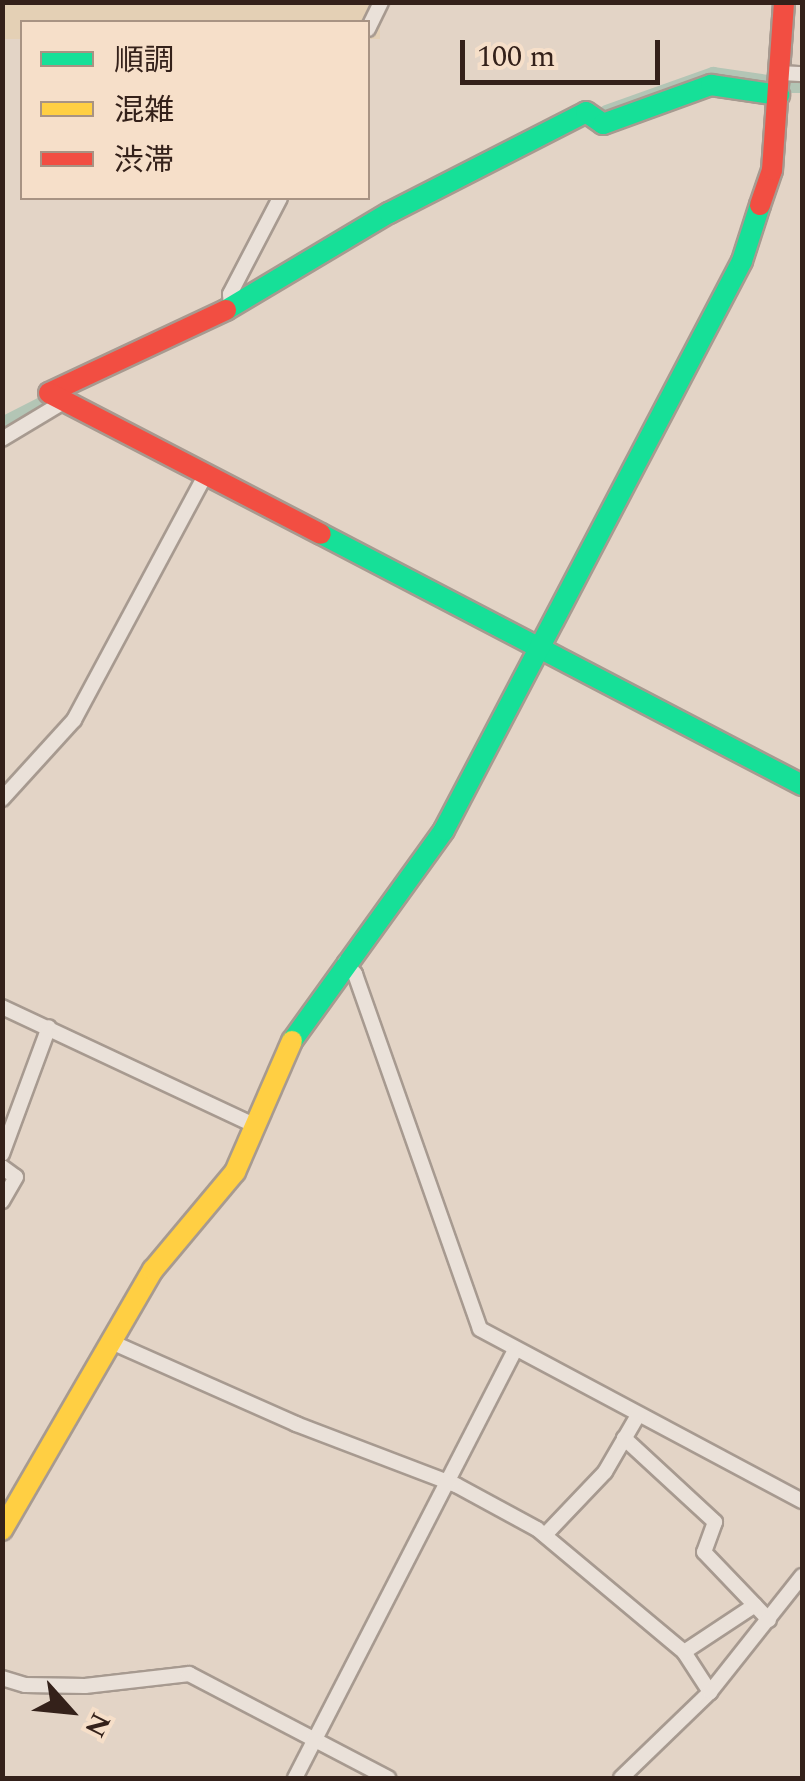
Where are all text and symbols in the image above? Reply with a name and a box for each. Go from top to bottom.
legend [20,20,370,200]
scale bar [465,20,665,82]
text: 100 m [477,34,555,80]
text: 順調 [114,38,174,84]
text: 混雑 [114,88,174,134]
text: 渋滞 [114,138,174,184]
north arrow [20,1661,120,1761]
text: N [73,1705,122,1745]

